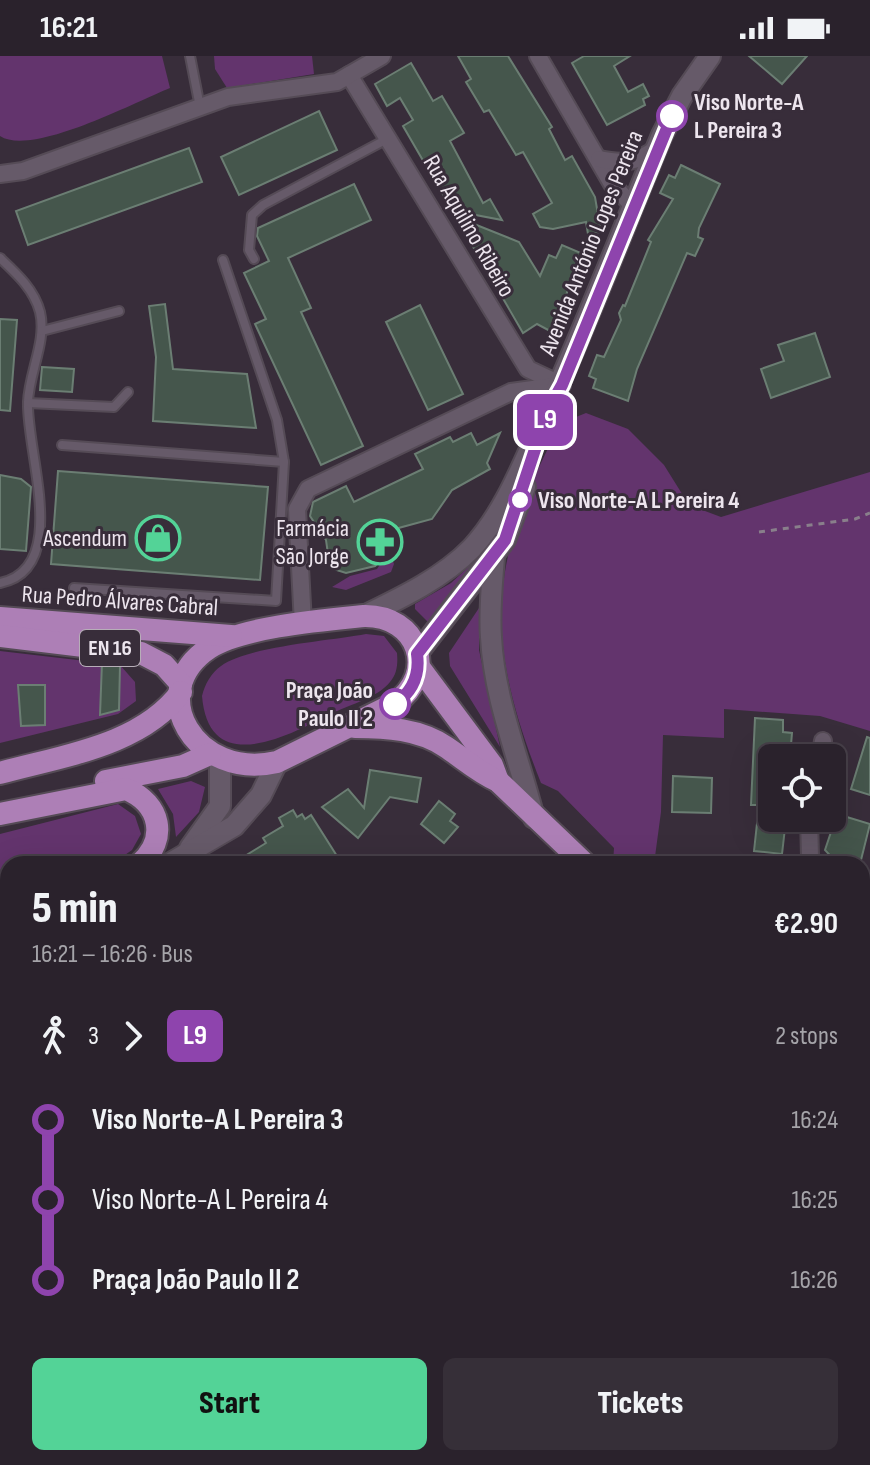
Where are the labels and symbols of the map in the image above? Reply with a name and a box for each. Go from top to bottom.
place label: Viso Norte-A L Pereira 3 [694,88,804,145]
marker: Viso Norte-A L Pereira 3 [657,101,687,131]
street label: Avenida António Lopes Pereira [532,126,649,361]
street label: Rua Aquilino Ribeiro [417,150,521,302]
line badge: L9 [509,394,581,446]
place label: Viso Norte-A L Pereira 4 [538,486,739,515]
marker: Viso Norte-A L Pereira 4 [509,489,531,511]
shop icon: Ascendum [134,514,182,562]
place label: Farmácia São Jorge [275,514,349,571]
pharmacy icon: Farmácia São Jorge [356,518,404,566]
place label: Ascendum [42,524,127,553]
street label: Rua Pedro Álvares Cabral [21,580,219,622]
road number: EN 16 [80,630,140,666]
place label: Praça João Paulo II 2 [286,676,373,733]
marker: Praça João Paulo II 2 [380,689,410,719]

